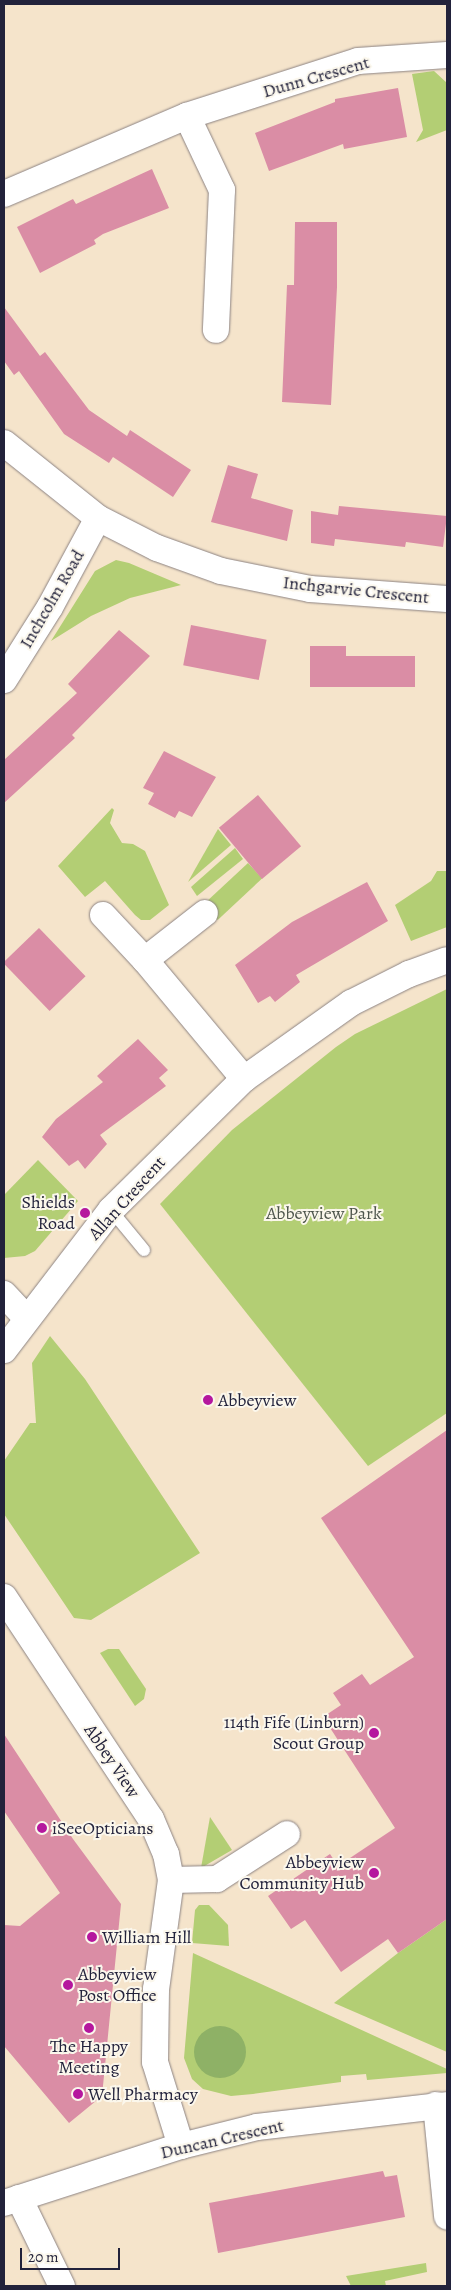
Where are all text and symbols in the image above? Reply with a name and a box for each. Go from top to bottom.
street label: Dunn Crescent [260,51,372,103]
street label: Inchcolm Road [15,546,89,652]
street label: Inchgarvie Crescent [282,572,430,608]
street label: Allan Crescent [84,1152,170,1244]
place label: Shields Road [22,1192,75,1234]
park label: Abbeyview Park [266,1202,382,1224]
marker: Shields Road [79,1207,91,1219]
place label: Abbeyview [218,1389,296,1411]
marker: Abbeyview [202,1394,214,1406]
place label: 114th Fife (Linburn) Scout Group [224,1712,364,1755]
street label: Abbey View [80,1720,144,1802]
marker: 114th Fife (Linburn) Scout Group [368,1727,380,1739]
place label: iSeeOpticians [52,1817,154,1839]
marker: iSeeOpticians [36,1822,48,1834]
place label: Abbeyview Community Hub [240,1852,364,1895]
marker: Abbeyview Community Hub [368,1867,380,1879]
place label: William Hill [102,1926,191,1948]
marker: William Hill [86,1931,98,1943]
place label: Abbeyview Post Office [78,1964,157,2006]
marker: Abbeyview Post Office [62,1979,74,1991]
marker: The Happy Meeting [83,2022,95,2034]
place label: The Happy Meeting [50,2036,128,2078]
place label: Well Pharmacy [88,2083,198,2105]
marker: Well Pharmacy [72,2088,84,2100]
street label: Duncan Crescent [158,2114,286,2164]
scale bar [22,2238,122,2270]
text: 20 m [28,2247,59,2267]

